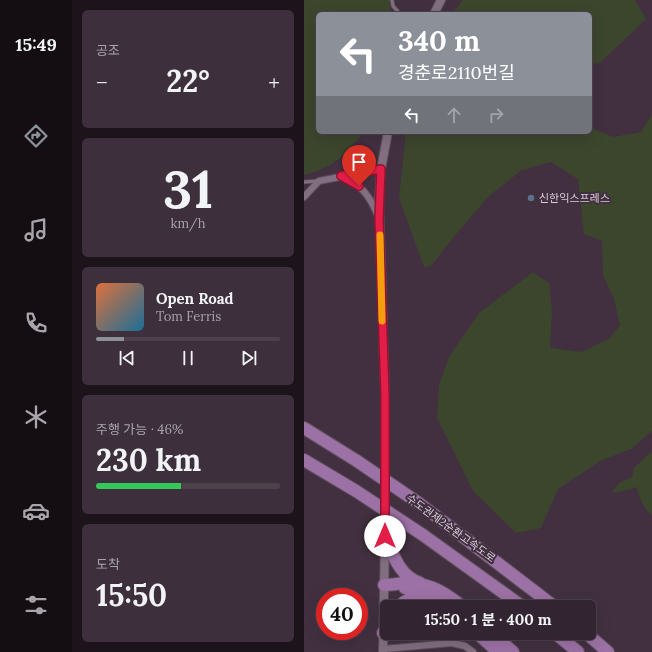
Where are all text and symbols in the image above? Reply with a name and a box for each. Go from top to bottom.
text: 340 m [398,23,480,59]
icon: left [332,28,384,80]
text: 15:49 [15,33,57,56]
text: 공조 [96,42,120,59]
text: 경춘로2110번길 [398,61,515,84]
text: 22° [166,62,210,100]
text: − [96,68,108,96]
text: + [268,68,280,96]
icon: left [401,104,423,126]
icon: ahead [443,104,465,126]
icon: right [485,104,507,126]
icon: directions [22,122,50,150]
pin [342,145,376,186]
icon: arrive [348,151,370,173]
text: 31 [163,156,213,222]
place label: 신한익스프레스 [539,191,610,205]
marker: 신한익스프레스 [526,193,536,203]
text: km/h [170,215,206,232]
icon: music [22,216,50,244]
text: Open Road [156,289,234,308]
text: Tom Ferris [156,308,221,325]
icon: phone [22,309,50,337]
icon: previous [116,347,138,369]
icon: pause [177,347,199,369]
icon: next [238,347,260,369]
icon: climate [22,403,50,431]
text: 주행 가능 · 46% [96,421,183,438]
text: 230 km [96,441,201,479]
street label: 수도권제2순환고속도로 [404,491,498,565]
icon: car [22,497,50,525]
position arrow [364,515,406,557]
text: 도착 [96,556,120,573]
text: 15:50 [96,576,167,614]
speed limit sign: 40 [316,588,368,640]
icon: filters [22,591,50,619]
text: 15:50 · 1 분 · 400 m [424,610,552,629]

